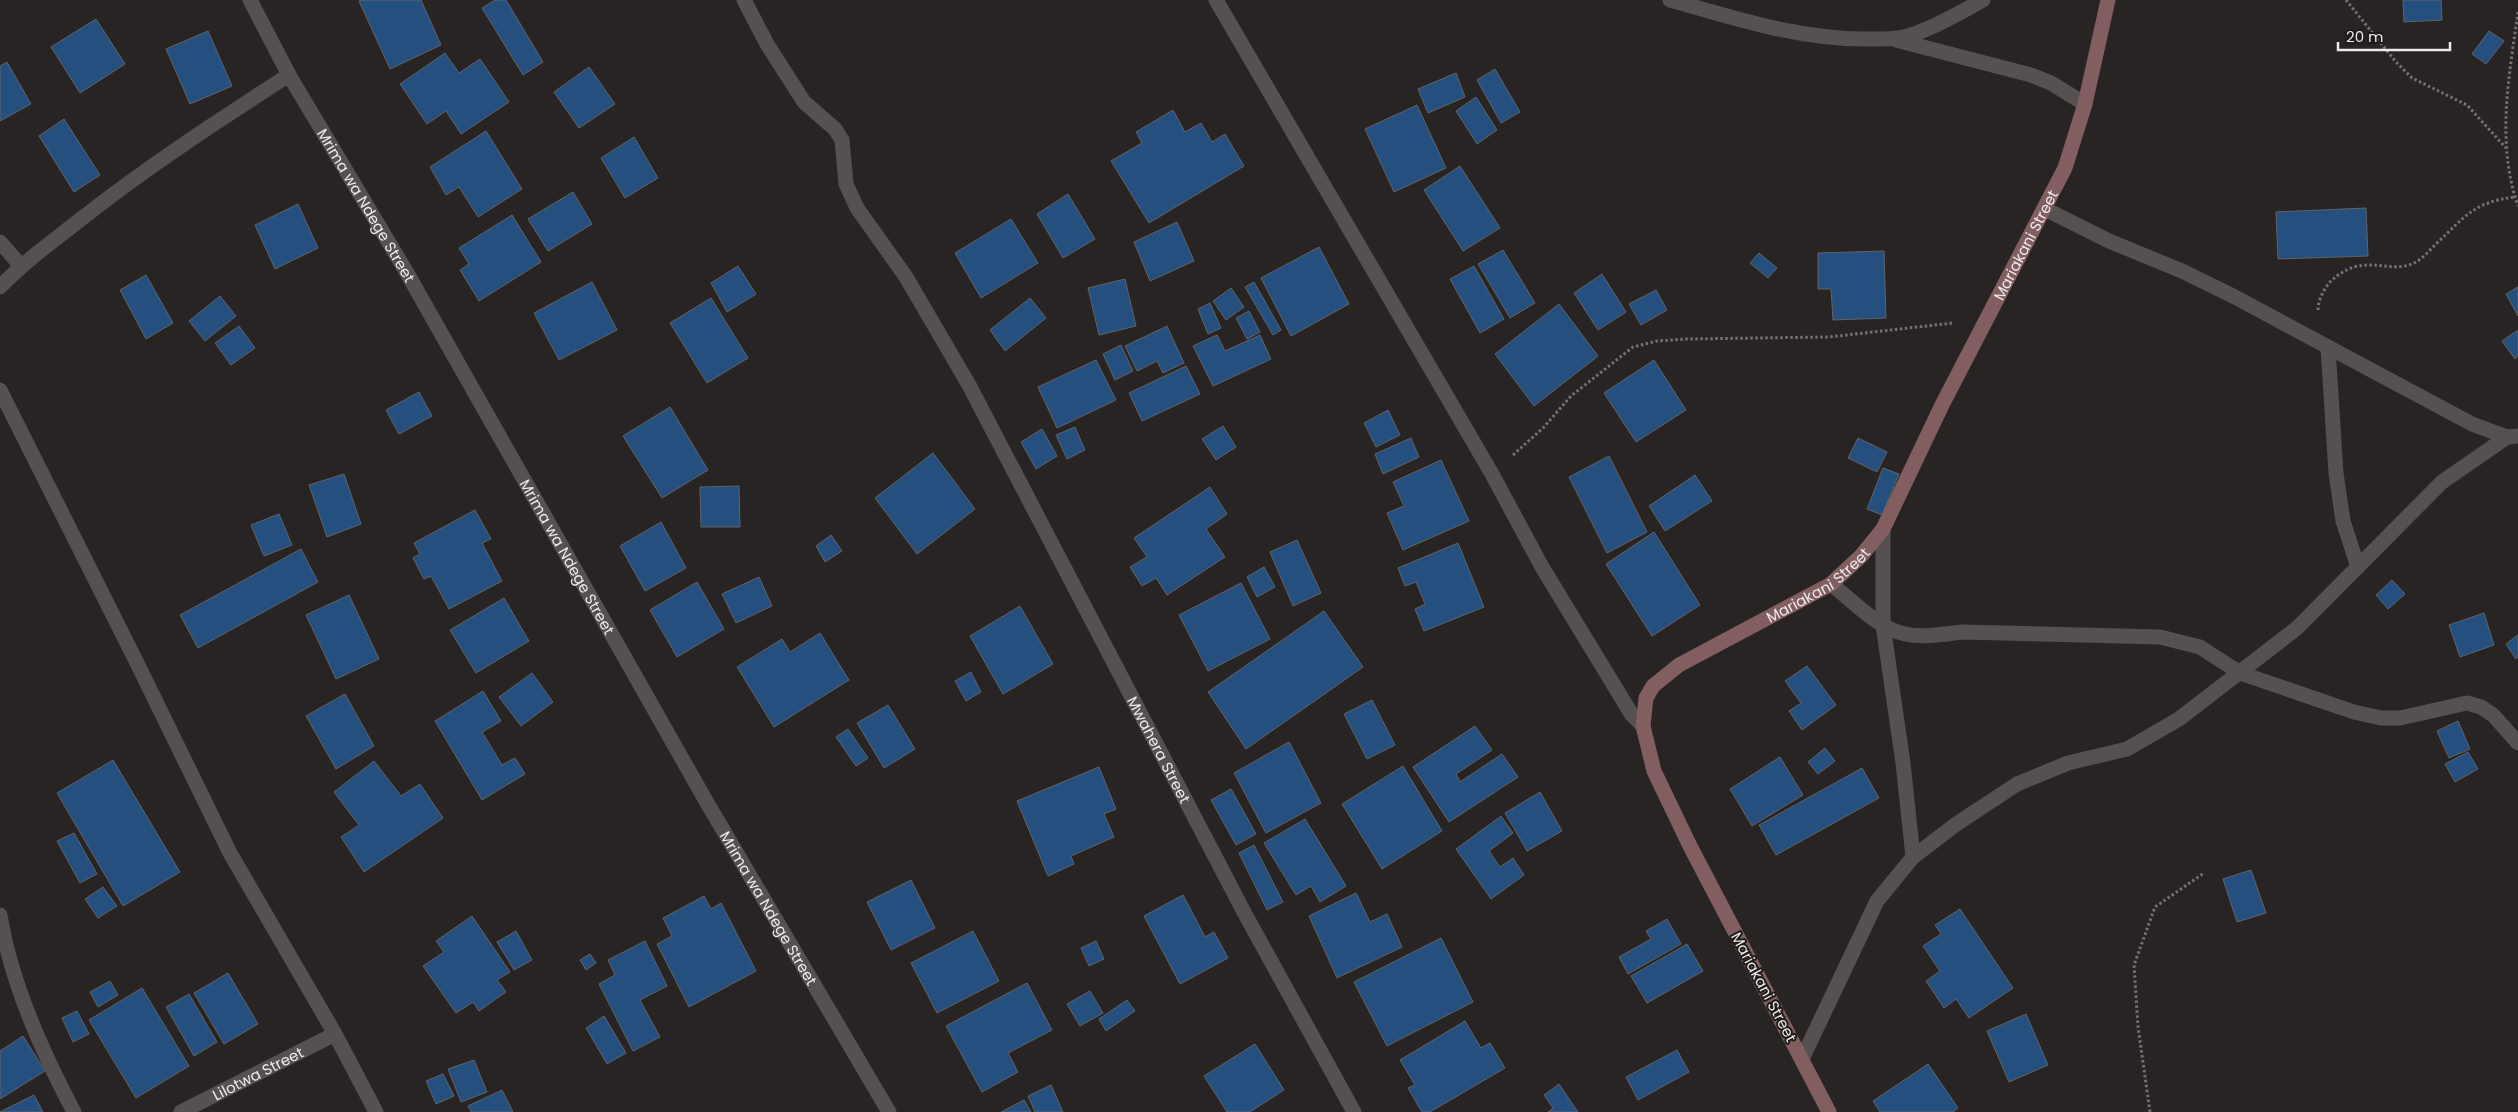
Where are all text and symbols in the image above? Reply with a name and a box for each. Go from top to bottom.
scale bar [2338,20,2450,52]
text: 20 m [2346,26,2384,47]
street label: Mrima wa Ndege Street [313,124,420,286]
street label: Mariakani Street [1988,186,2062,304]
street label: Mrima wa Ndege Street [515,475,620,638]
street label: Mariakani Street [1762,543,1874,627]
street label: Mwahera Street [1123,692,1196,807]
street label: Mrima wa Ndege Street [715,827,823,989]
street label: Mariakani Street [1726,928,1802,1046]
street label: Lilotwa Street [209,1041,307,1105]

